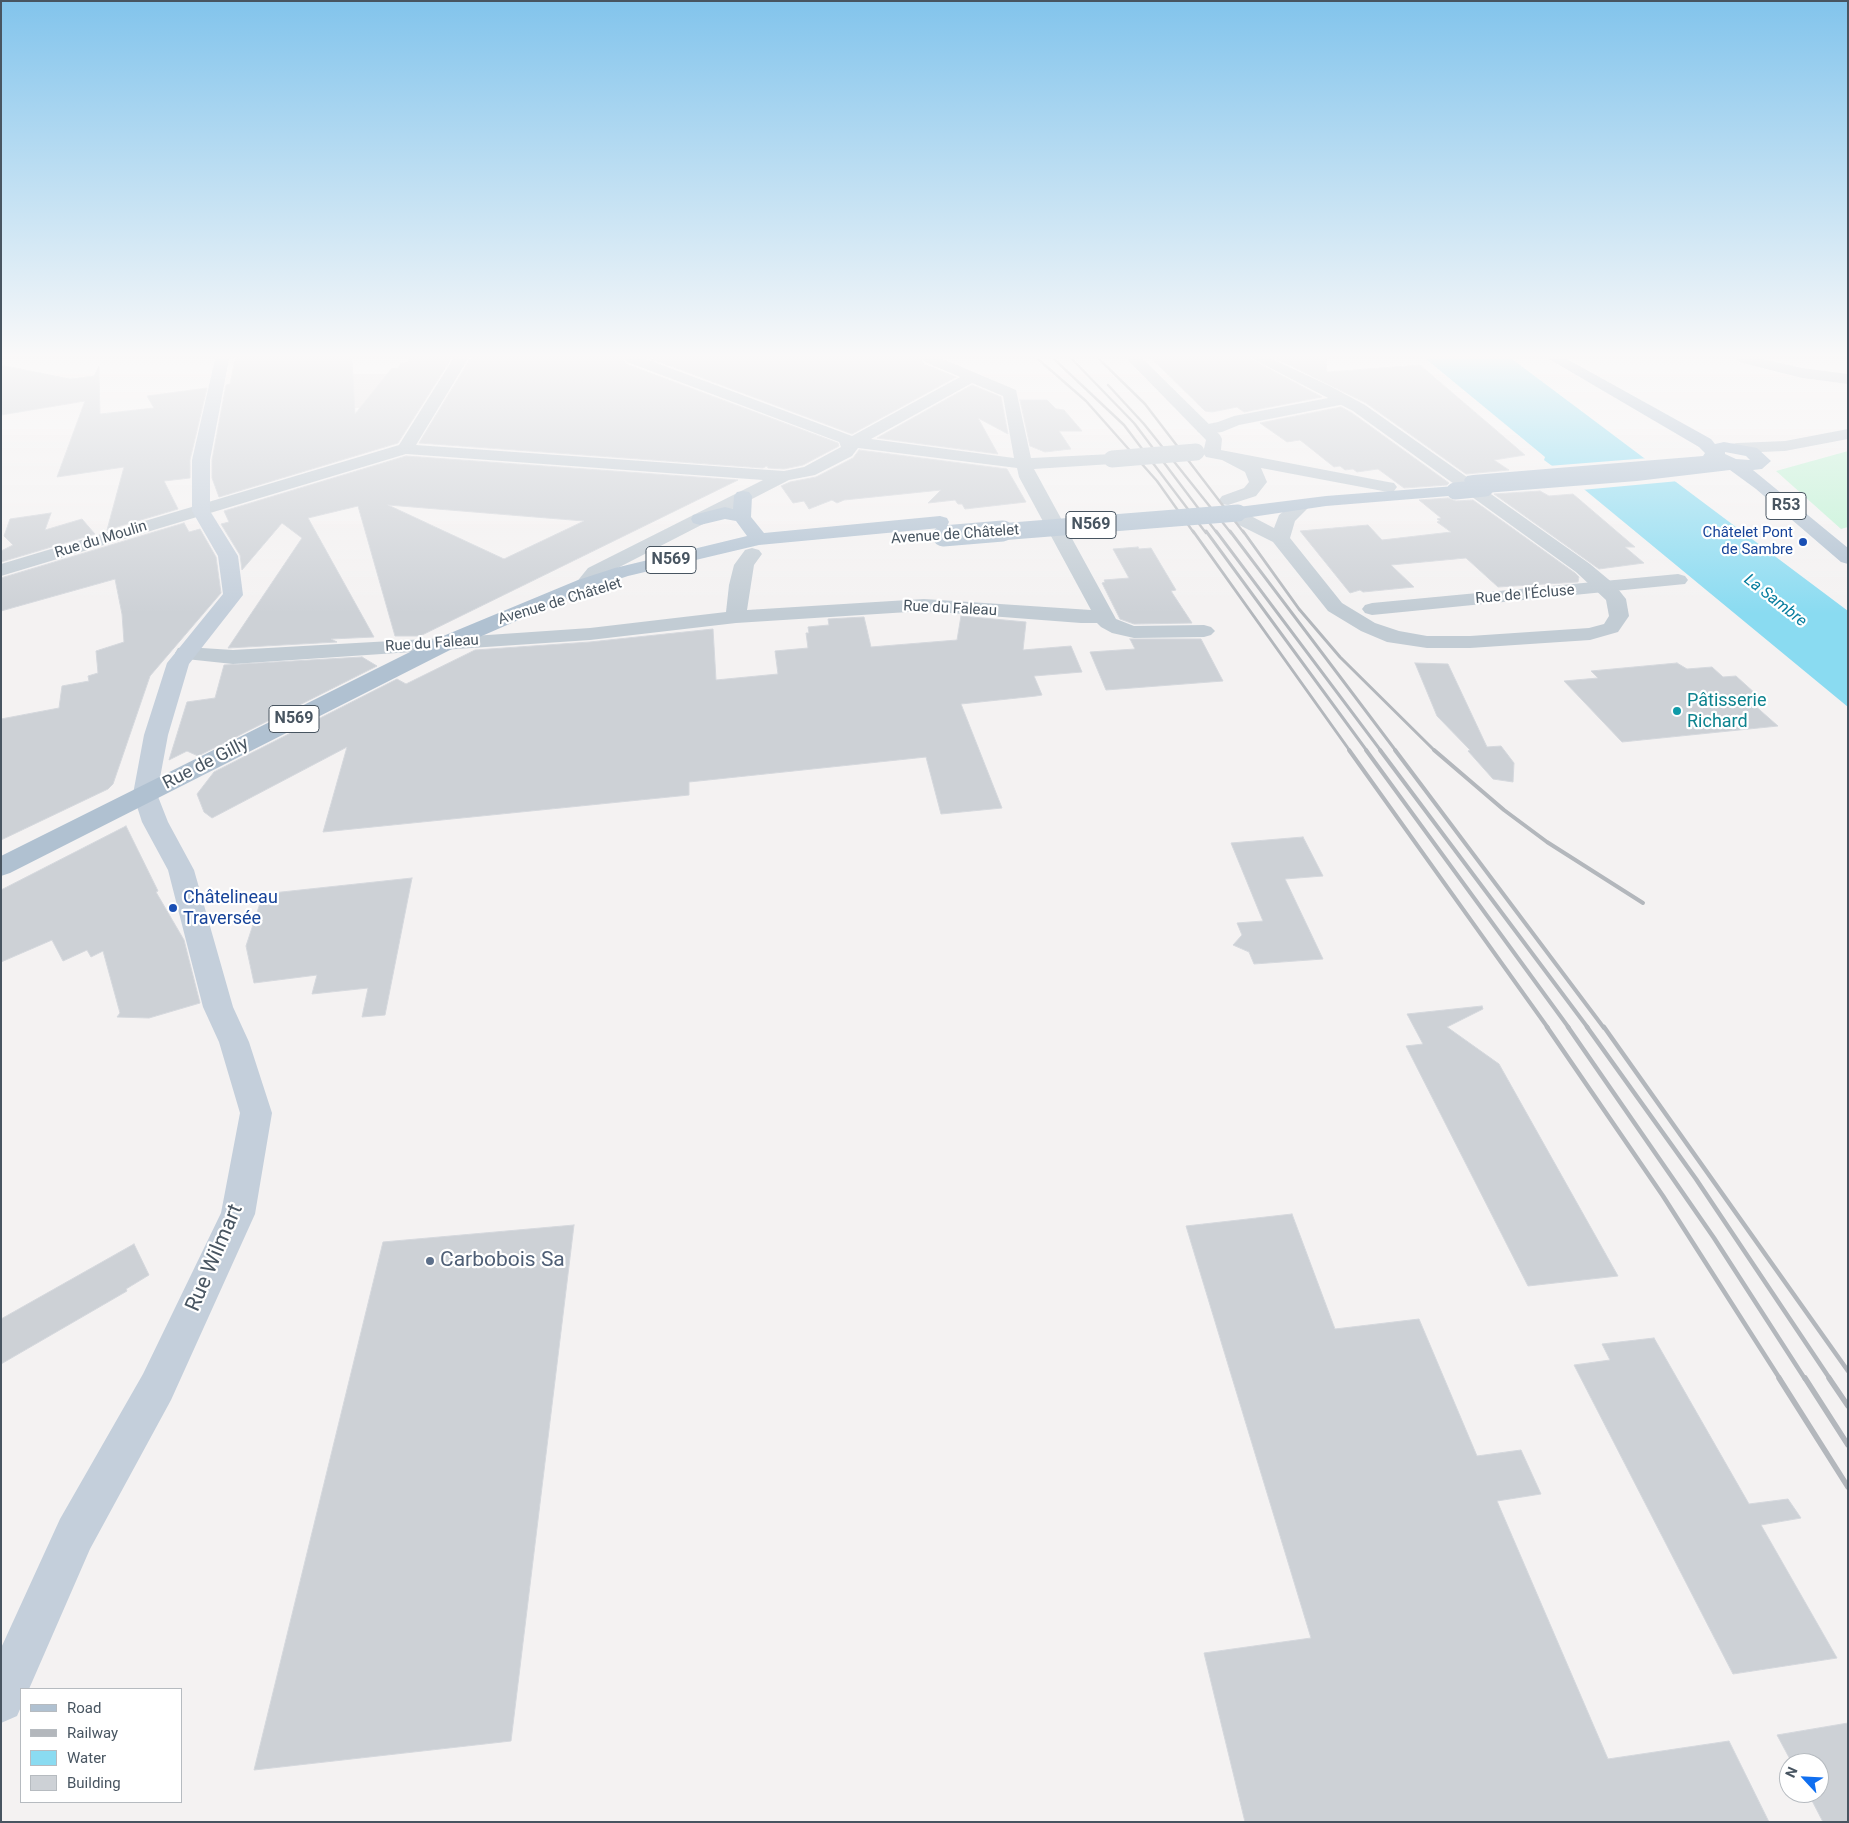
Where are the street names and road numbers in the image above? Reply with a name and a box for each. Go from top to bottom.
road number: R53 [1766,492,1806,520]
road number: N569 [1066,512,1116,538]
street label: Rue du Moulin [53,517,149,563]
street label: Avenue de Châtelet [890,522,1020,548]
road number: N569 [646,546,696,574]
street label: Avenue de Châtelet [496,575,624,629]
street label: Rue de l'Écluse [1475,582,1575,608]
street label: Rue du Faleau [903,598,997,620]
street label: Rue du Faleau [385,632,479,656]
road number: N569 [269,706,319,732]
street label: Rue de Gilly [160,733,252,795]
street label: Rue Wilmart [181,1201,249,1315]

